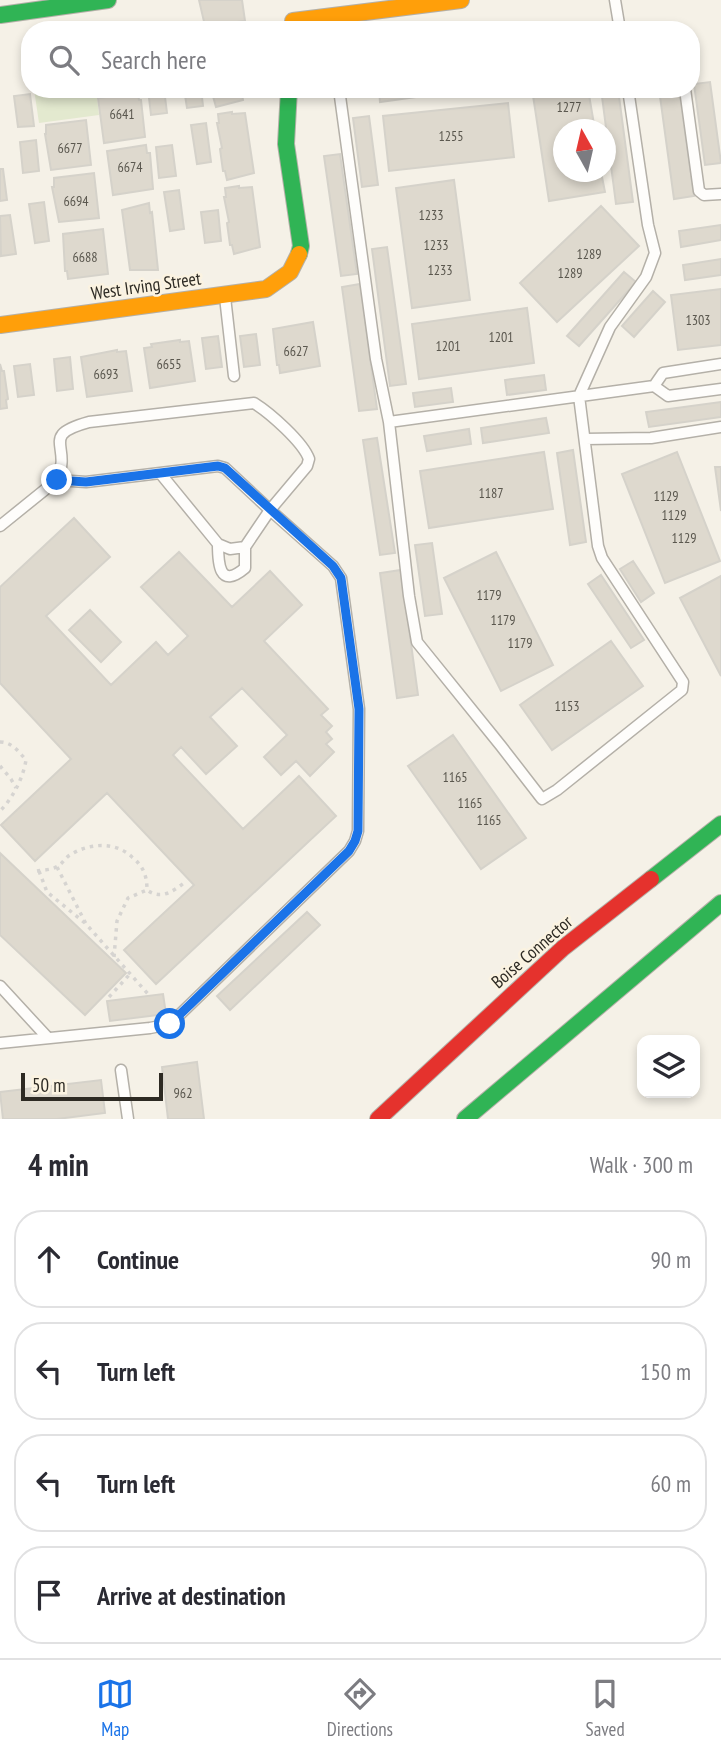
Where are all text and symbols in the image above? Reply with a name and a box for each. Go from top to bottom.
search box [21,21,700,98]
icon: search [45,41,83,79]
text: Search here [101,43,207,76]
house number: 1277 [556,98,582,116]
house number: 6641 [109,105,135,123]
north arrow [553,119,616,182]
house number: 1255 [438,127,464,145]
house number: 6677 [57,139,83,157]
house number: 6674 [117,158,143,176]
house number: 6694 [63,192,89,210]
house number: 1233 [418,206,444,224]
house number: 1233 [423,236,449,254]
house number: 1289 [576,245,602,263]
house number: 6688 [72,248,98,266]
house number: 1233 [427,261,453,279]
house number: 1289 [557,264,583,282]
street label: West Irving Street [90,266,202,305]
house number: 1303 [685,311,711,329]
house number: 1201 [488,328,514,346]
house number: 1201 [435,337,461,355]
house number: 6627 [283,342,309,360]
house number: 6655 [156,355,182,373]
house number: 6693 [93,365,119,383]
route end [41,464,72,495]
house number: 1187 [478,484,504,502]
house number: 1129 [653,487,679,505]
house number: 1129 [661,506,687,524]
house number: 1129 [671,529,697,547]
house number: 1179 [476,586,502,604]
house number: 1179 [490,611,516,629]
house number: 1179 [507,634,533,652]
house number: 1153 [554,697,580,715]
house number: 1165 [442,768,468,786]
house number: 1165 [457,794,483,812]
house number: 1165 [476,811,502,829]
street label: Boise Connector [486,910,577,993]
route start [154,1008,185,1039]
map controls [637,1035,700,1098]
button: layers [637,1035,700,1098]
scale bar [21,1070,163,1102]
text: 50 m [32,1073,66,1097]
house number: 962 [174,1084,192,1102]
text: 4 min [28,1145,89,1184]
text: Walk · 300 m [590,1150,693,1179]
icon: ahead [30,1240,68,1278]
text: Continue [97,1243,179,1276]
text: 90 m [650,1245,691,1274]
icon: left [30,1352,68,1390]
text: Turn left [97,1355,175,1388]
text: 150 m [640,1357,691,1386]
icon: left [30,1464,68,1502]
text: Turn left [97,1467,175,1500]
text: 60 m [650,1469,691,1498]
icon: arrive [30,1576,68,1614]
text: Arrive at destination [97,1579,286,1612]
tab: Map [96,1675,134,1741]
tab: Directions [327,1675,393,1741]
tab: Saved [586,1675,625,1741]

